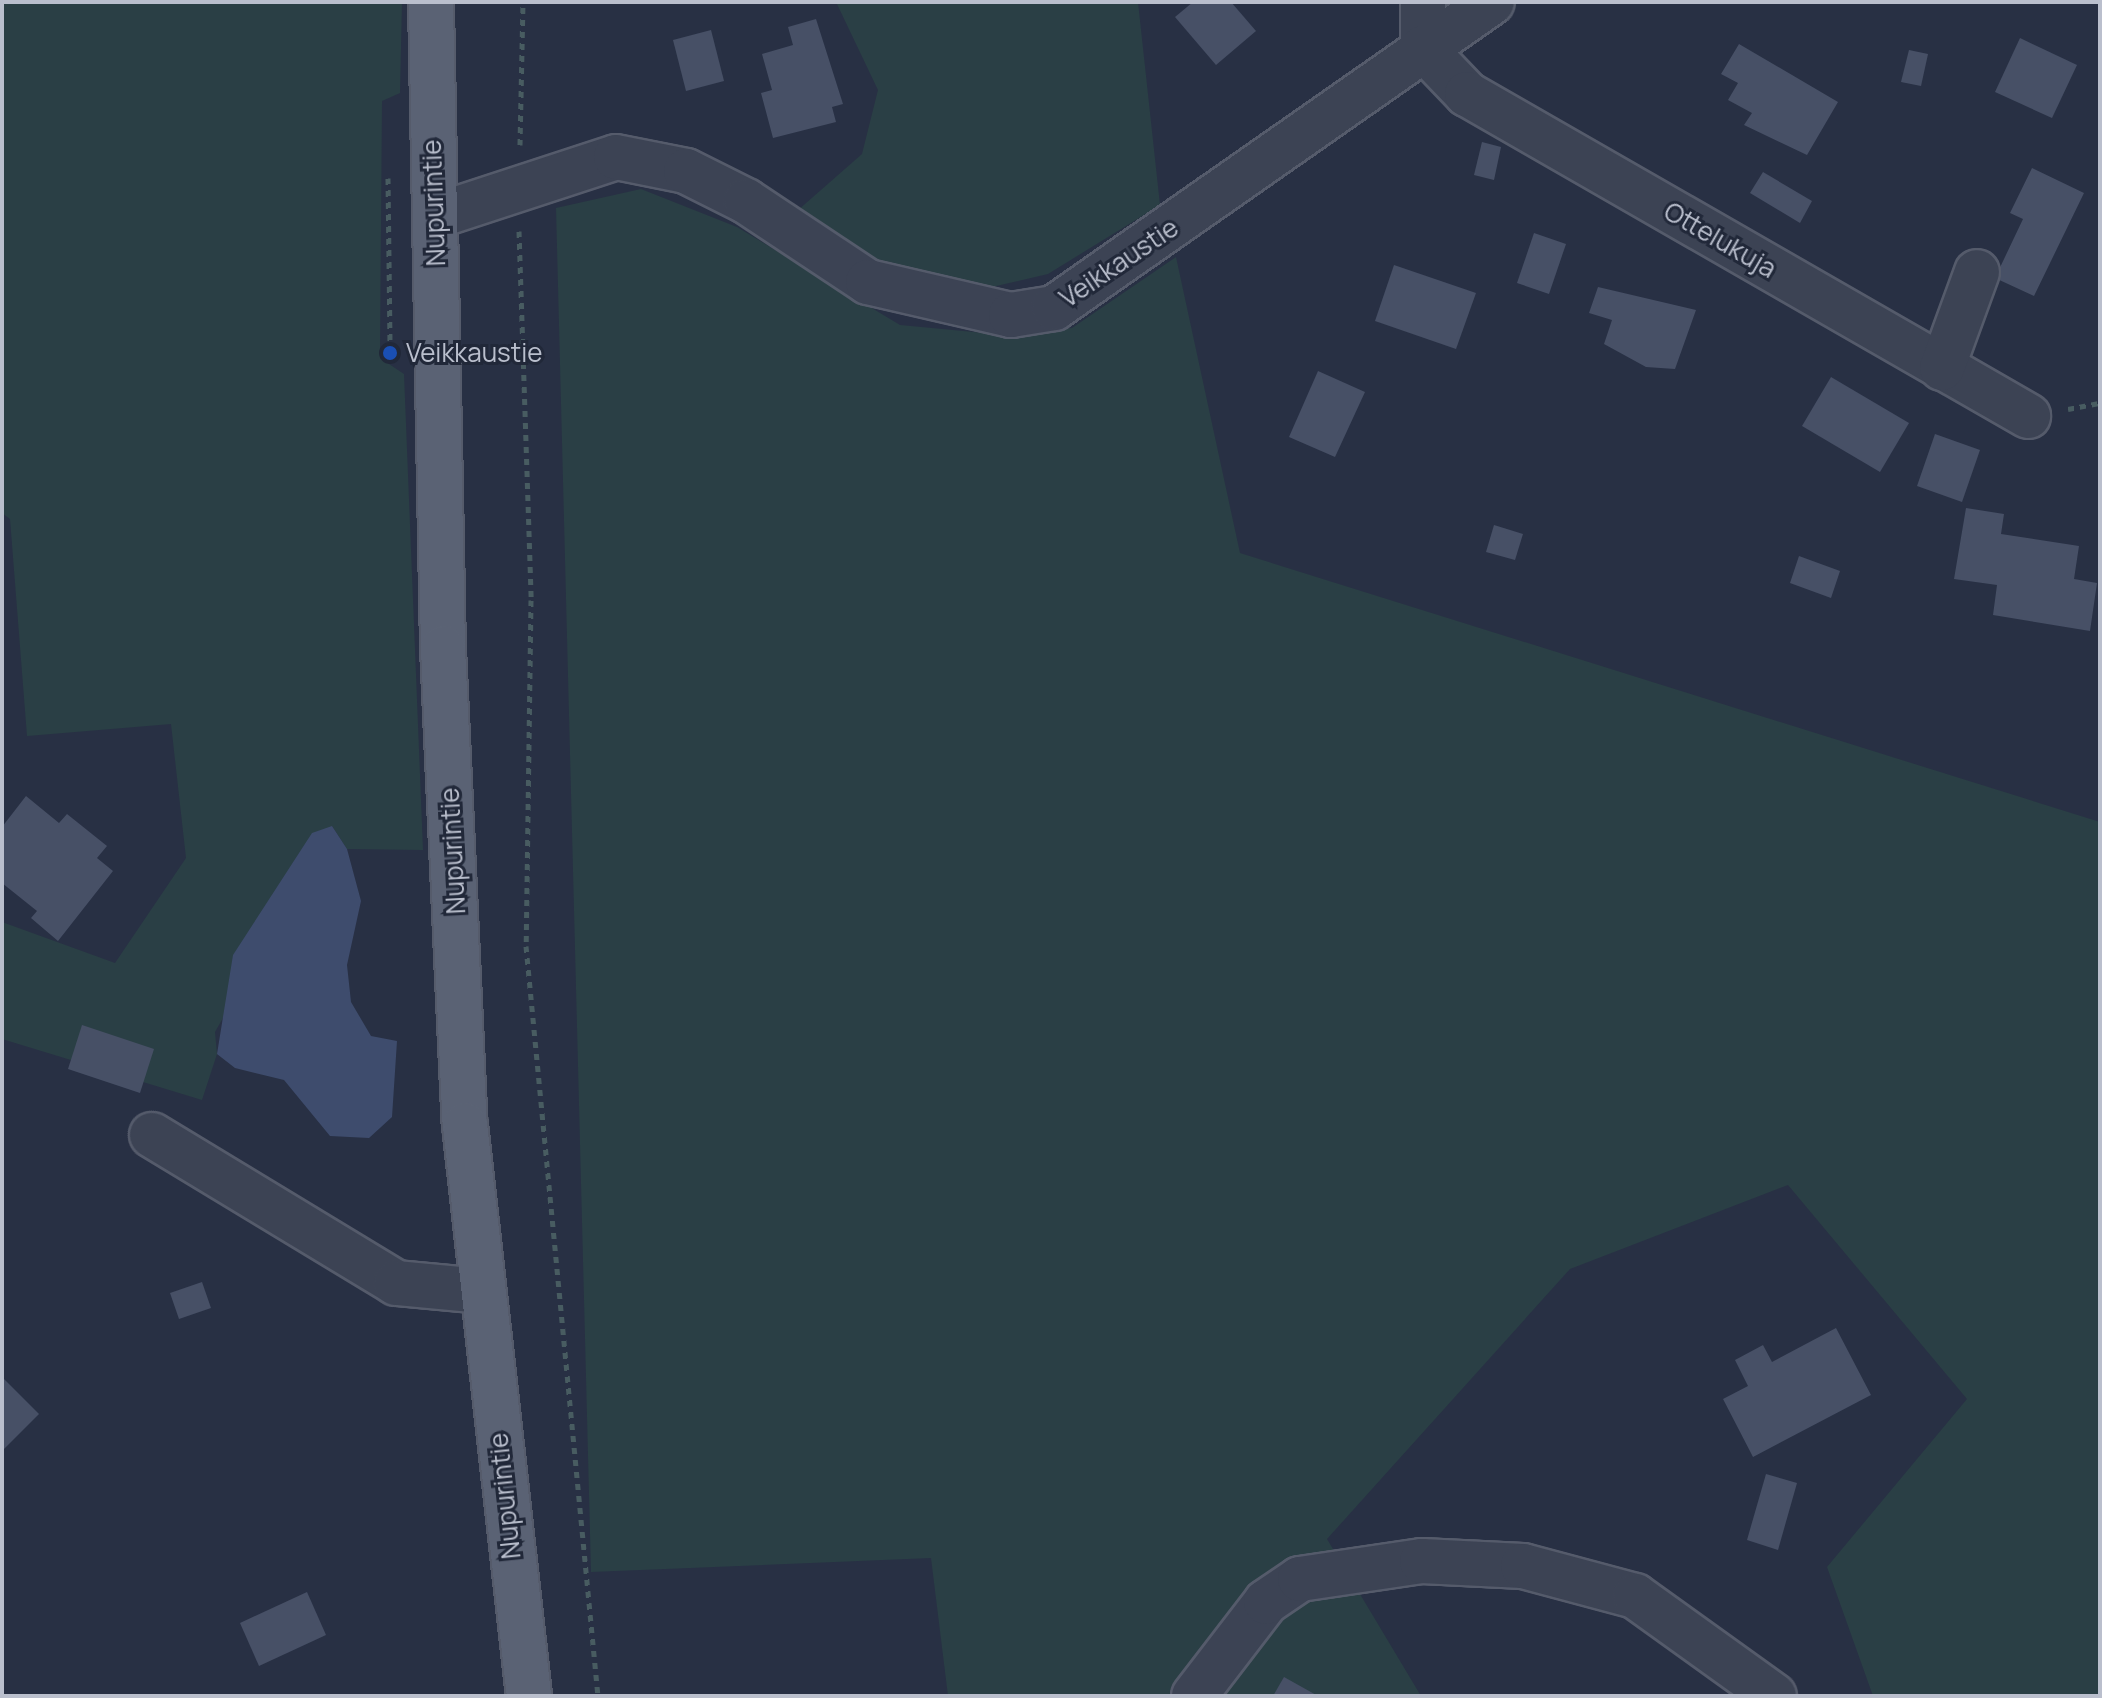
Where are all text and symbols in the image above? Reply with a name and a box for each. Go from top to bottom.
street label: Nupurintie [416,139,452,267]
street label: Ottelukuja [1658,195,1782,285]
street label: Veikkaustie [1054,212,1184,314]
place label: Veikkaustie [406,337,542,369]
marker: Veikkaustie [381,344,399,362]
street label: Nupurintie [434,787,472,915]
street label: Nupurintie [483,1431,527,1561]

